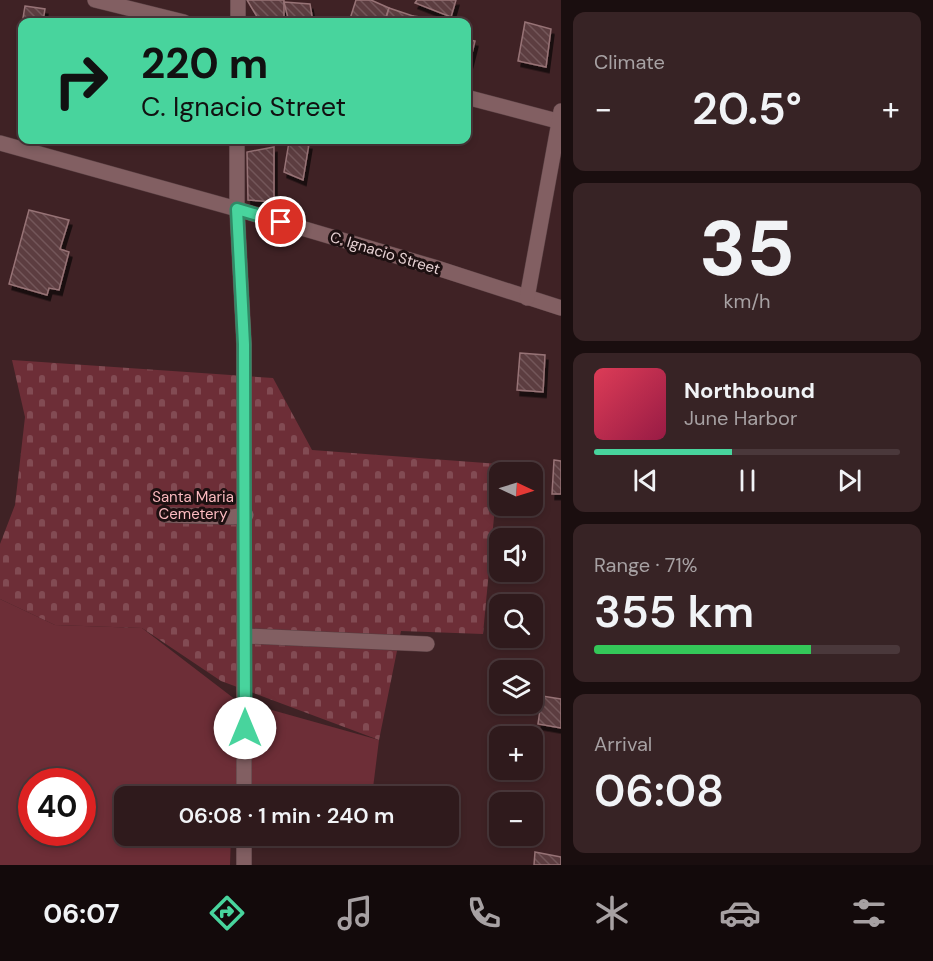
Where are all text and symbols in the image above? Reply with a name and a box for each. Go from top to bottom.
text: 220 m [141,36,268,91]
icon: right [42,42,120,120]
text: Climate [594,49,665,75]
text: 20.5° [692,79,802,138]
text: − [594,87,612,130]
text: + [882,87,900,130]
text: C. Ignacio Street [141,89,346,124]
pin [255,196,306,247]
text: 35 [699,198,795,299]
icon: arrive [264,205,297,238]
street label: C. Ignacio Street [328,227,443,279]
text: km/h [723,288,771,314]
text: Northbound [684,376,815,405]
text: June Harbor [684,405,797,431]
north arrow [489,462,543,516]
map controls [489,462,543,846]
icon: previous [629,464,662,497]
icon: pause [731,464,764,497]
icon: next [833,464,866,497]
park label: Santa Maria Cemetery [152,487,234,524]
button: sound [489,528,543,582]
text: Range · 71% [594,552,697,578]
text: 355 km [594,582,754,641]
button: search [489,594,543,648]
button: layers [489,660,543,714]
position arrow [213,696,277,760]
button: + [489,726,543,780]
text: Arrival [594,731,652,757]
text: 06:08 [594,761,724,820]
speed limit sign: 40 [18,768,96,846]
button: − [489,792,543,846]
text: 06:08 · 1 min · 240 m [179,801,394,830]
icon: directions [206,892,248,934]
icon: music [334,892,376,934]
icon: phone [463,892,505,934]
icon: climate [591,892,633,934]
icon: car [719,892,761,934]
icon: filters [848,892,890,934]
text: 06:07 [43,896,120,931]

